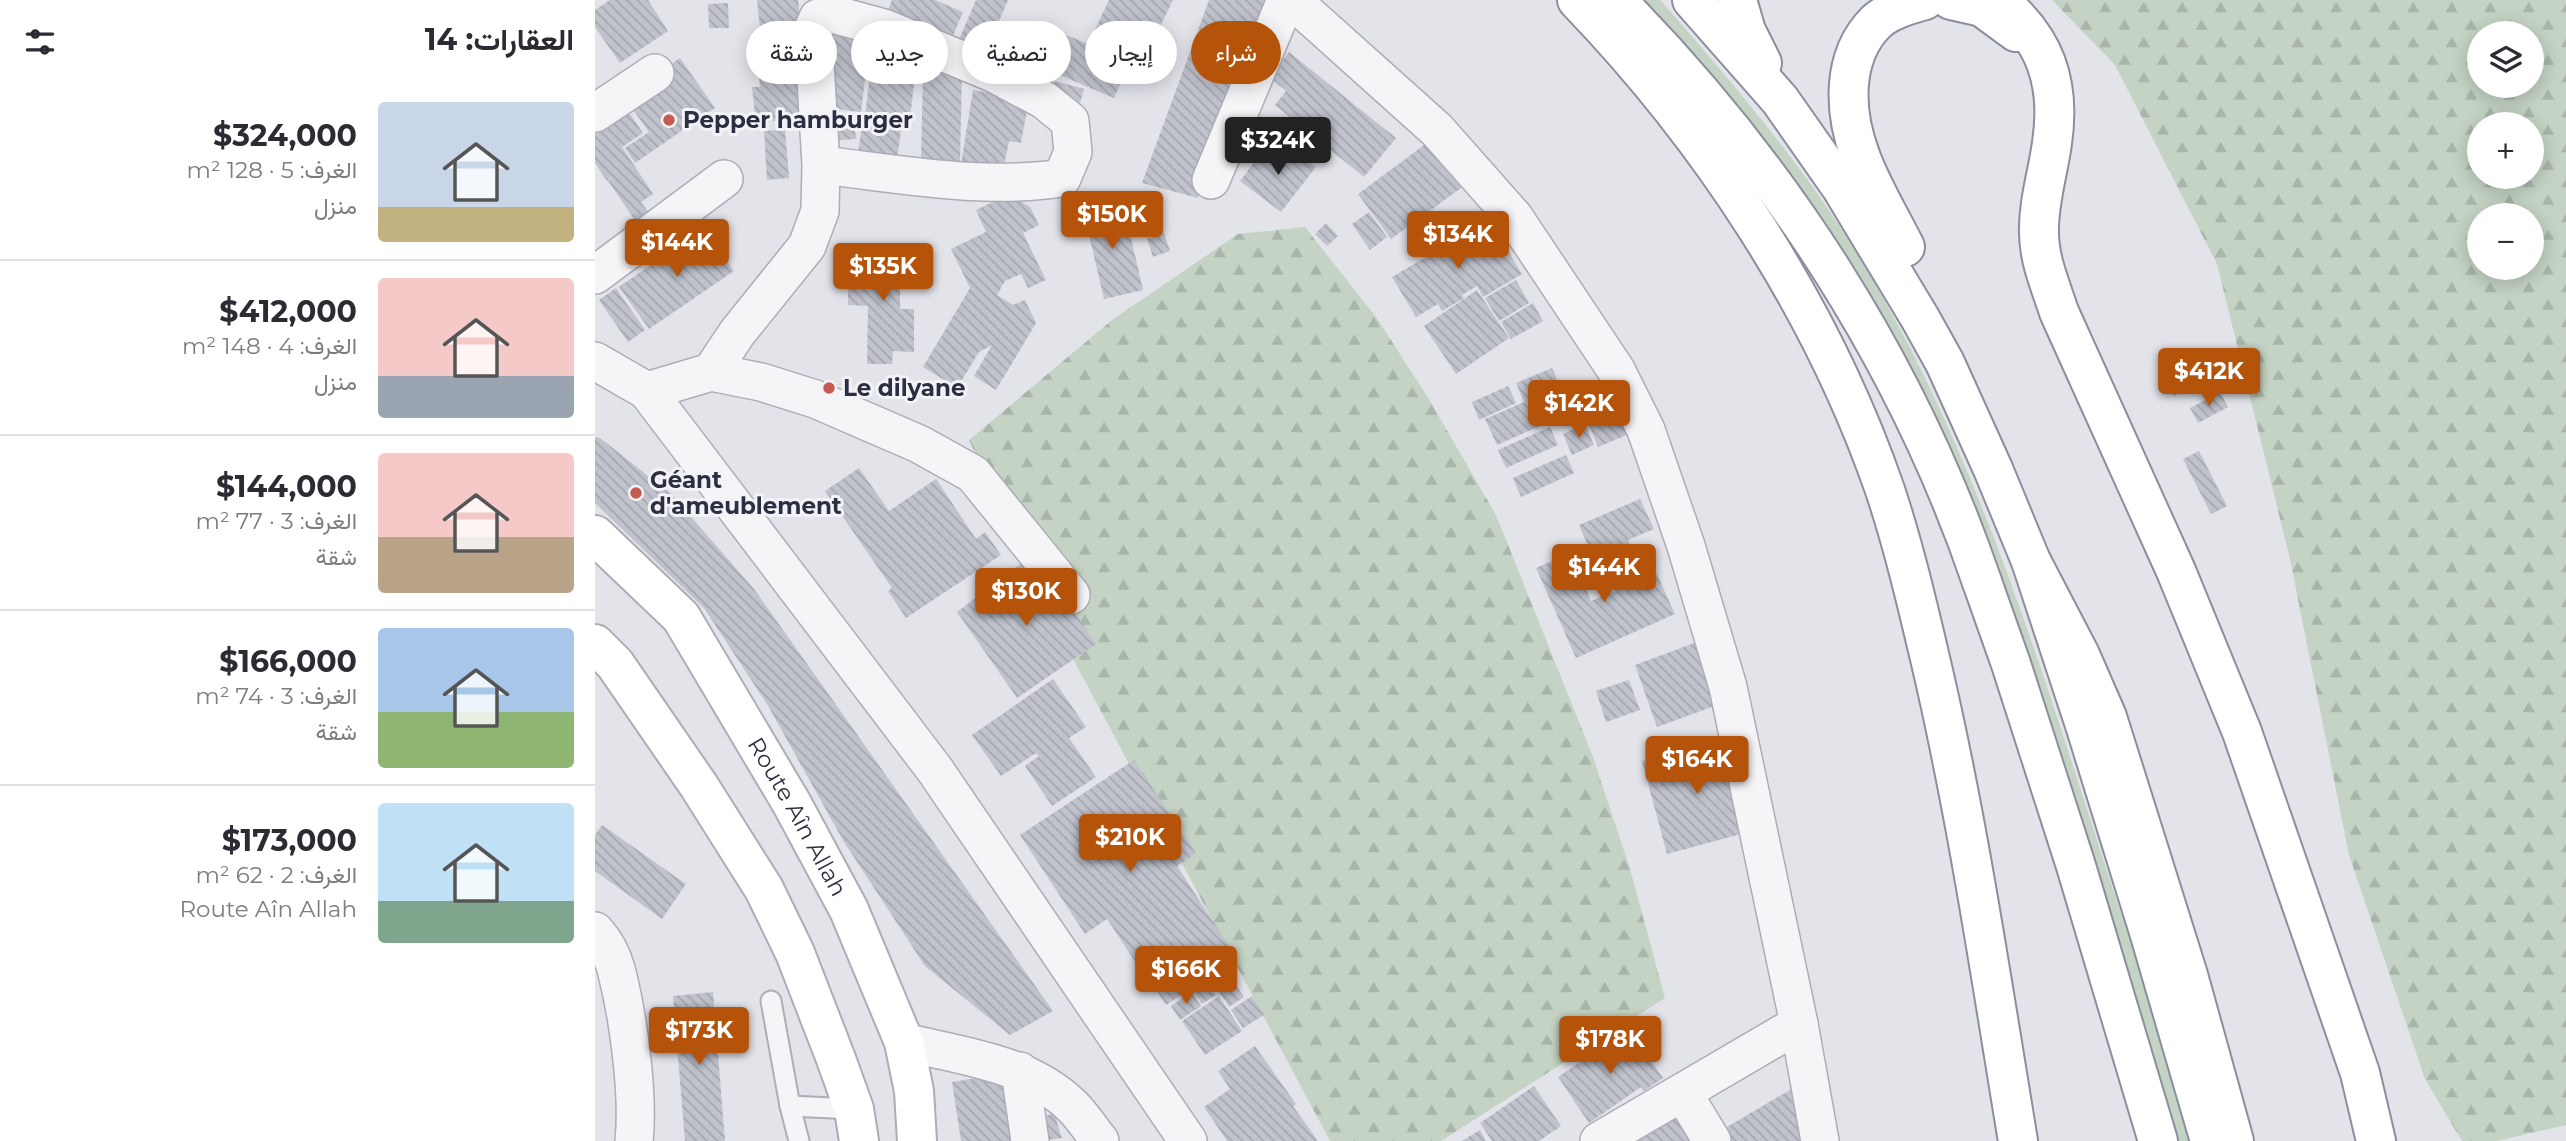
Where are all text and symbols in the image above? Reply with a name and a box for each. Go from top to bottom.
text: العقارات: 14 [425,21,574,58]
chip: شقة [746,21,837,84]
chip: جديد [851,21,948,84]
chip: تصفية [962,21,1071,84]
chip: إيجار [1085,21,1177,84]
chip: شراء [1191,21,1281,84]
map controls [2467,21,2544,280]
button: layers [2467,21,2544,98]
icon: filters [21,23,59,61]
place label: Pepper hamburger [683,106,913,134]
marker: Pepper hamburger [661,112,677,128]
button: + [2467,112,2544,189]
text: $324,000 [213,117,357,154]
pin: $324K [1229,118,1327,177]
text: $324K [1241,126,1315,154]
icon: home [434,130,518,214]
text: الغرف: 5 · 128 m² [186,156,357,184]
pin: $150K [1063,191,1161,251]
text: منزل [314,192,357,220]
text: $150K [1077,200,1147,228]
button: − [2467,203,2544,280]
pin: $134K [1409,212,1507,271]
pin: $144K [628,219,726,279]
text: $134K [1423,220,1493,248]
text: $144K [641,228,713,256]
pin: $135K [834,244,932,303]
text: $135K [849,252,917,280]
text: $412,000 [219,293,357,330]
icon: home [434,306,518,390]
text: الغرف: 4 · 148 m² [182,332,357,360]
pin: $412K [2160,348,2258,408]
text: $412K [2174,357,2244,385]
text: منزل [314,368,357,396]
place label: Le dilyane [843,374,966,402]
marker: Le dilyane [821,380,837,396]
pin: $142K [1530,380,1628,440]
text: $142K [1544,389,1614,417]
place label: Géant d'ameublement [650,466,842,520]
text: $144,000 [216,468,357,505]
icon: home [434,481,518,565]
marker: Géant d'ameublement [628,485,644,501]
text: الغرف: 3 · 77 m² [195,507,357,535]
text: شقة [315,543,357,571]
pin: $144K [1555,544,1653,604]
text: $144K [1568,553,1640,581]
pin: $130K [977,568,1075,628]
text: $130K [991,577,1061,605]
text: $166,000 [219,643,357,680]
icon: home [434,656,518,740]
text: الغرف: 3 · 74 m² [195,682,357,710]
text: شقة [315,718,357,746]
street label: Route Aîn Allah [742,732,853,901]
pin: $164K [1648,736,1746,796]
text: $164K [1662,745,1732,773]
pin: $210K [1081,814,1179,874]
text: $173,000 [222,822,357,859]
text: $210K [1095,823,1165,851]
icon: home [434,831,518,915]
text: الغرف: 2 · 62 m² [195,861,357,889]
text: Route Aîn Allah [179,895,357,923]
pin: $166K [1137,946,1235,1006]
text: $166K [1151,955,1221,983]
pin: $173K [650,1007,748,1067]
text: $173K [665,1016,733,1044]
pin: $178K [1561,1016,1659,1076]
text: $178K [1575,1025,1645,1053]

